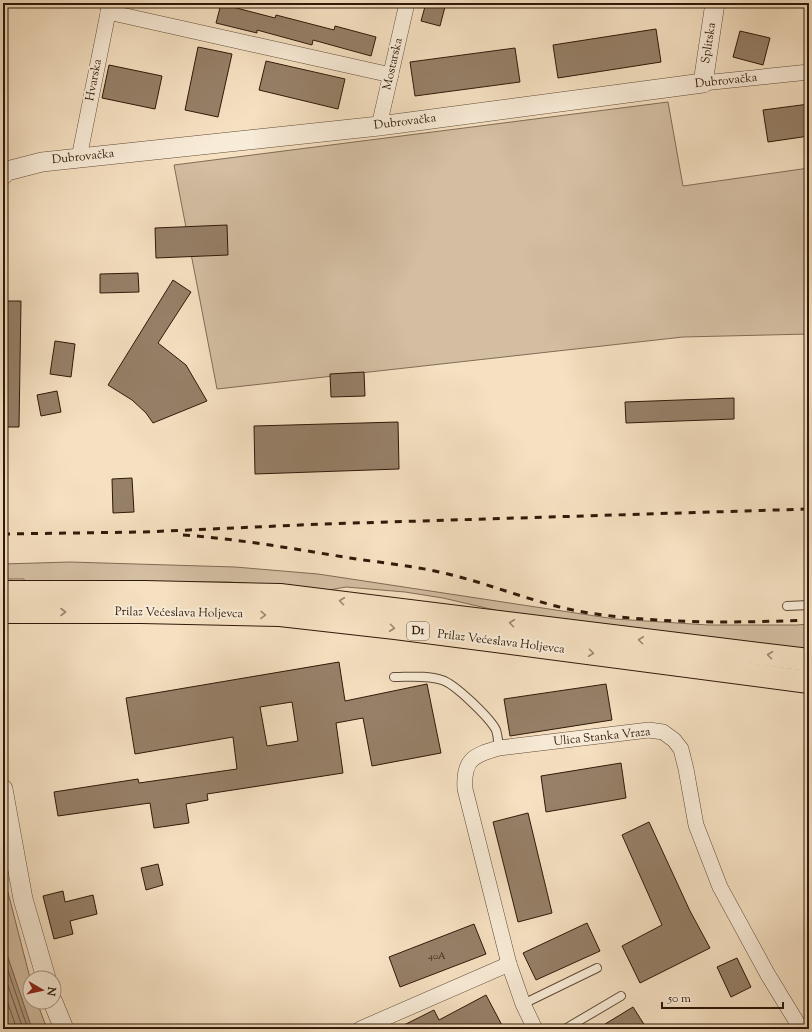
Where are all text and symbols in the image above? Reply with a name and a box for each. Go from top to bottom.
street label: Splitska [697,21,721,65]
street label: Mostarska [378,36,408,92]
street label: Hvarska [81,57,107,103]
street label: Dubrovačka [694,69,759,93]
street label: Dubrovačka [373,109,438,135]
street label: Dubrovačka [51,145,116,169]
one-way arrow [339,597,345,606]
street label: Prilaz Većeslava Holjevca [115,603,244,623]
one-way arrow [60,608,66,616]
one-way arrow [260,611,266,619]
one-way arrow [509,619,515,628]
road number: D1 [407,622,429,640]
one-way arrow [389,623,395,632]
street label: Prilaz Većeslava Holjevca [436,625,566,659]
one-way arrow [638,636,644,645]
one-way arrow [588,649,594,658]
one-way arrow [767,651,773,660]
street label: Ulica Stanka Vraza [553,723,652,751]
house number: 40A [428,949,446,964]
north arrow [22,970,62,1010]
scale bar [662,984,783,1010]
text: N [42,985,60,997]
text: 50 m [667,990,691,1008]

